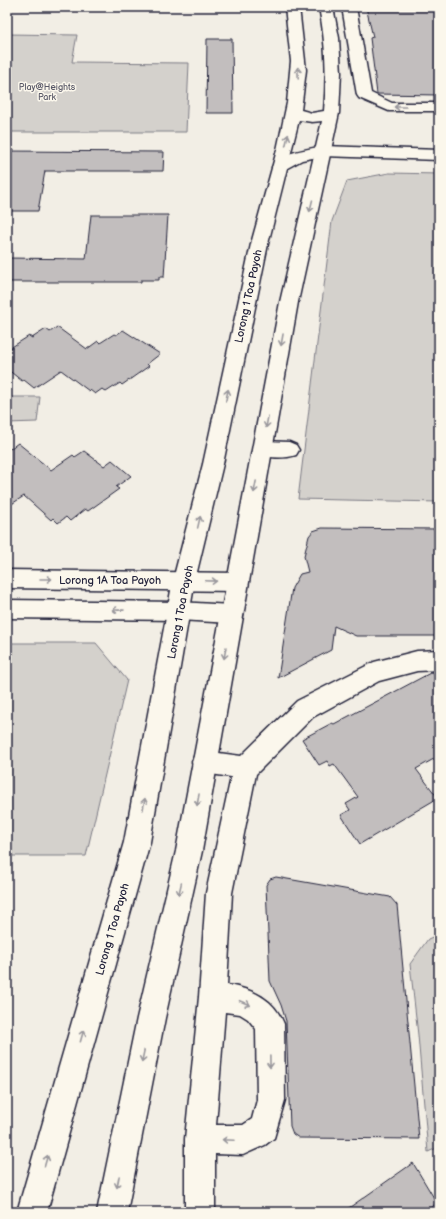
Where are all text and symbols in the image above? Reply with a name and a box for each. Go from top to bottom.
one-way arrow [294,67,301,80]
park label: Play@Heights Park [19,82,76,103]
one-way arrow [394,103,407,111]
one-way arrow [283,133,291,146]
one-way arrow [307,199,314,212]
street label: Lorong 1 Toa Payoh [232,248,265,344]
one-way arrow [277,333,285,346]
one-way arrow [224,389,232,402]
one-way arrow [263,415,271,428]
one-way arrow [251,481,259,494]
one-way arrow [196,516,204,529]
street label: Lorong 1 Toa Payoh [165,564,196,660]
street label: Lorong 1A Toa Payoh [59,574,161,587]
one-way arrow [39,575,52,583]
one-way arrow [204,577,217,585]
one-way arrow [112,606,125,614]
one-way arrow [220,646,228,659]
one-way arrow [193,793,201,806]
one-way arrow [140,798,148,811]
street label: Lorong 1 Toa Payoh [93,882,132,977]
one-way arrow [176,882,184,895]
one-way arrow [239,999,251,1007]
one-way arrow [79,1030,86,1043]
one-way arrow [139,1049,147,1062]
one-way arrow [267,1055,274,1068]
one-way arrow [222,1136,235,1143]
one-way arrow [43,1155,50,1168]
one-way arrow [113,1176,121,1189]

